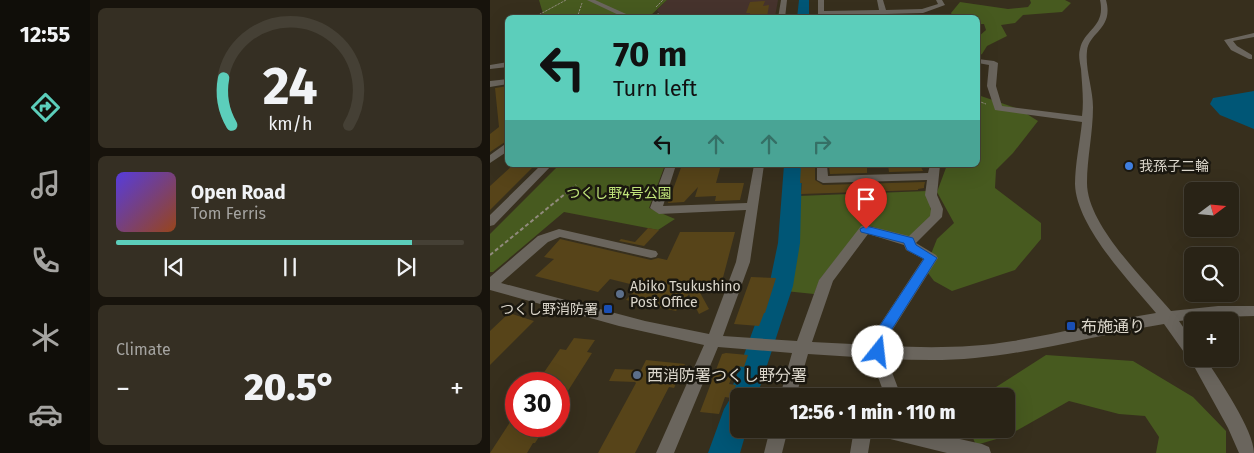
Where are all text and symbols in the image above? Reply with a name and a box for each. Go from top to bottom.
text: 12:55 [20,21,70,48]
text: 70 m [613,33,687,75]
icon: left [530,35,595,100]
text: 24 [263,55,317,118]
text: Turn left [613,75,697,102]
icon: directions [28,90,63,125]
text: km/h [268,113,312,135]
icon: left [649,130,677,158]
icon: ahead [702,130,730,158]
icon: ahead [755,130,783,158]
icon: right [808,130,836,158]
place label: 我孫子二輪 [1139,158,1209,175]
marker: 我孫子二輪 [1123,160,1135,172]
icon: music [28,167,63,202]
pin [845,178,887,229]
text: Open Road [191,181,286,204]
north arrow [1184,182,1239,238]
map controls [1184,182,1239,367]
park label: つくし野4号公園 [566,185,672,202]
icon: arrive [852,185,880,213]
text: Tom Ferris [191,204,266,223]
icon: phone [28,243,63,278]
button: search [1184,247,1239,302]
icon: previous [160,253,188,281]
icon: pause [276,253,304,281]
icon: next [392,253,420,281]
place label: Abiko Tsukushino Post Office [630,278,741,311]
marker: Abiko Tsukushino Post Office [614,288,626,300]
place label: つくし野消防署 [500,301,598,318]
marker: つくし野消防署 [602,303,614,315]
button: + [1184,312,1239,367]
place label: 布施通り [1081,317,1145,336]
icon: climate [28,320,63,355]
marker: 布施通り [1065,320,1077,332]
position arrow [851,325,903,377]
text: Climate [116,340,171,359]
text: 20.5° [244,364,336,410]
place label: 西消防署つくし野分署 [647,366,807,385]
marker: 西消防署つくし野分署 [631,369,643,381]
text: − [116,372,130,405]
text: + [450,372,464,405]
speed limit sign: 30 [505,372,570,437]
icon: car [28,397,63,432]
text: 12:56 · 1 min · 110 m [789,401,956,424]

